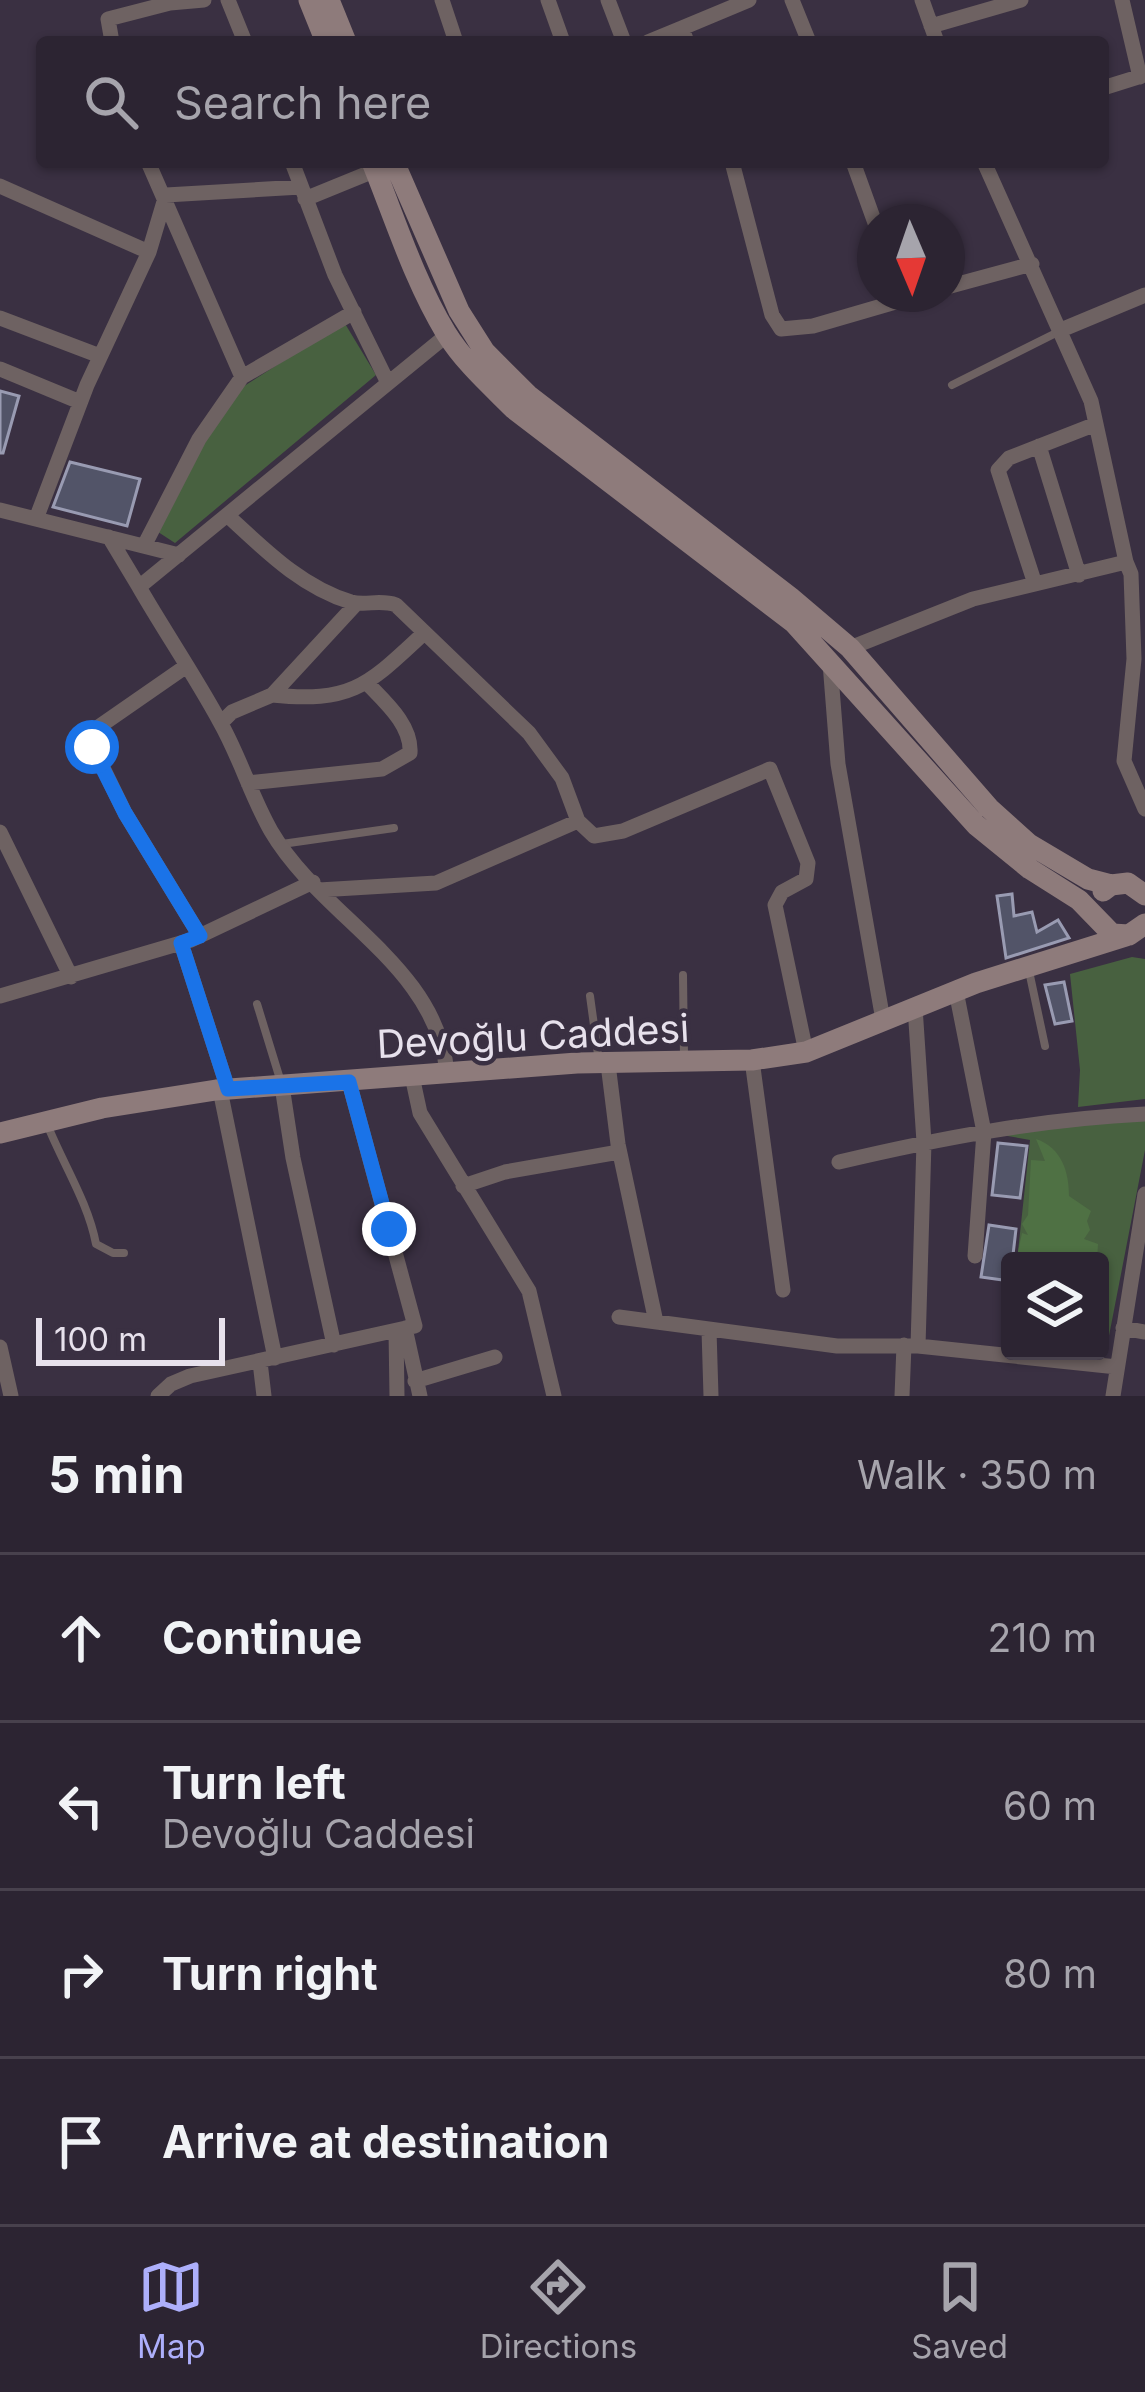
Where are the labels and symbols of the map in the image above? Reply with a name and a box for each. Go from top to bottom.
north arrow [857,204,965,312]
route start [65,720,119,774]
street label: Devoğlu Caddesi [375,1004,690,1067]
route end [362,1202,416,1256]
scale bar [36,1312,225,1365]

